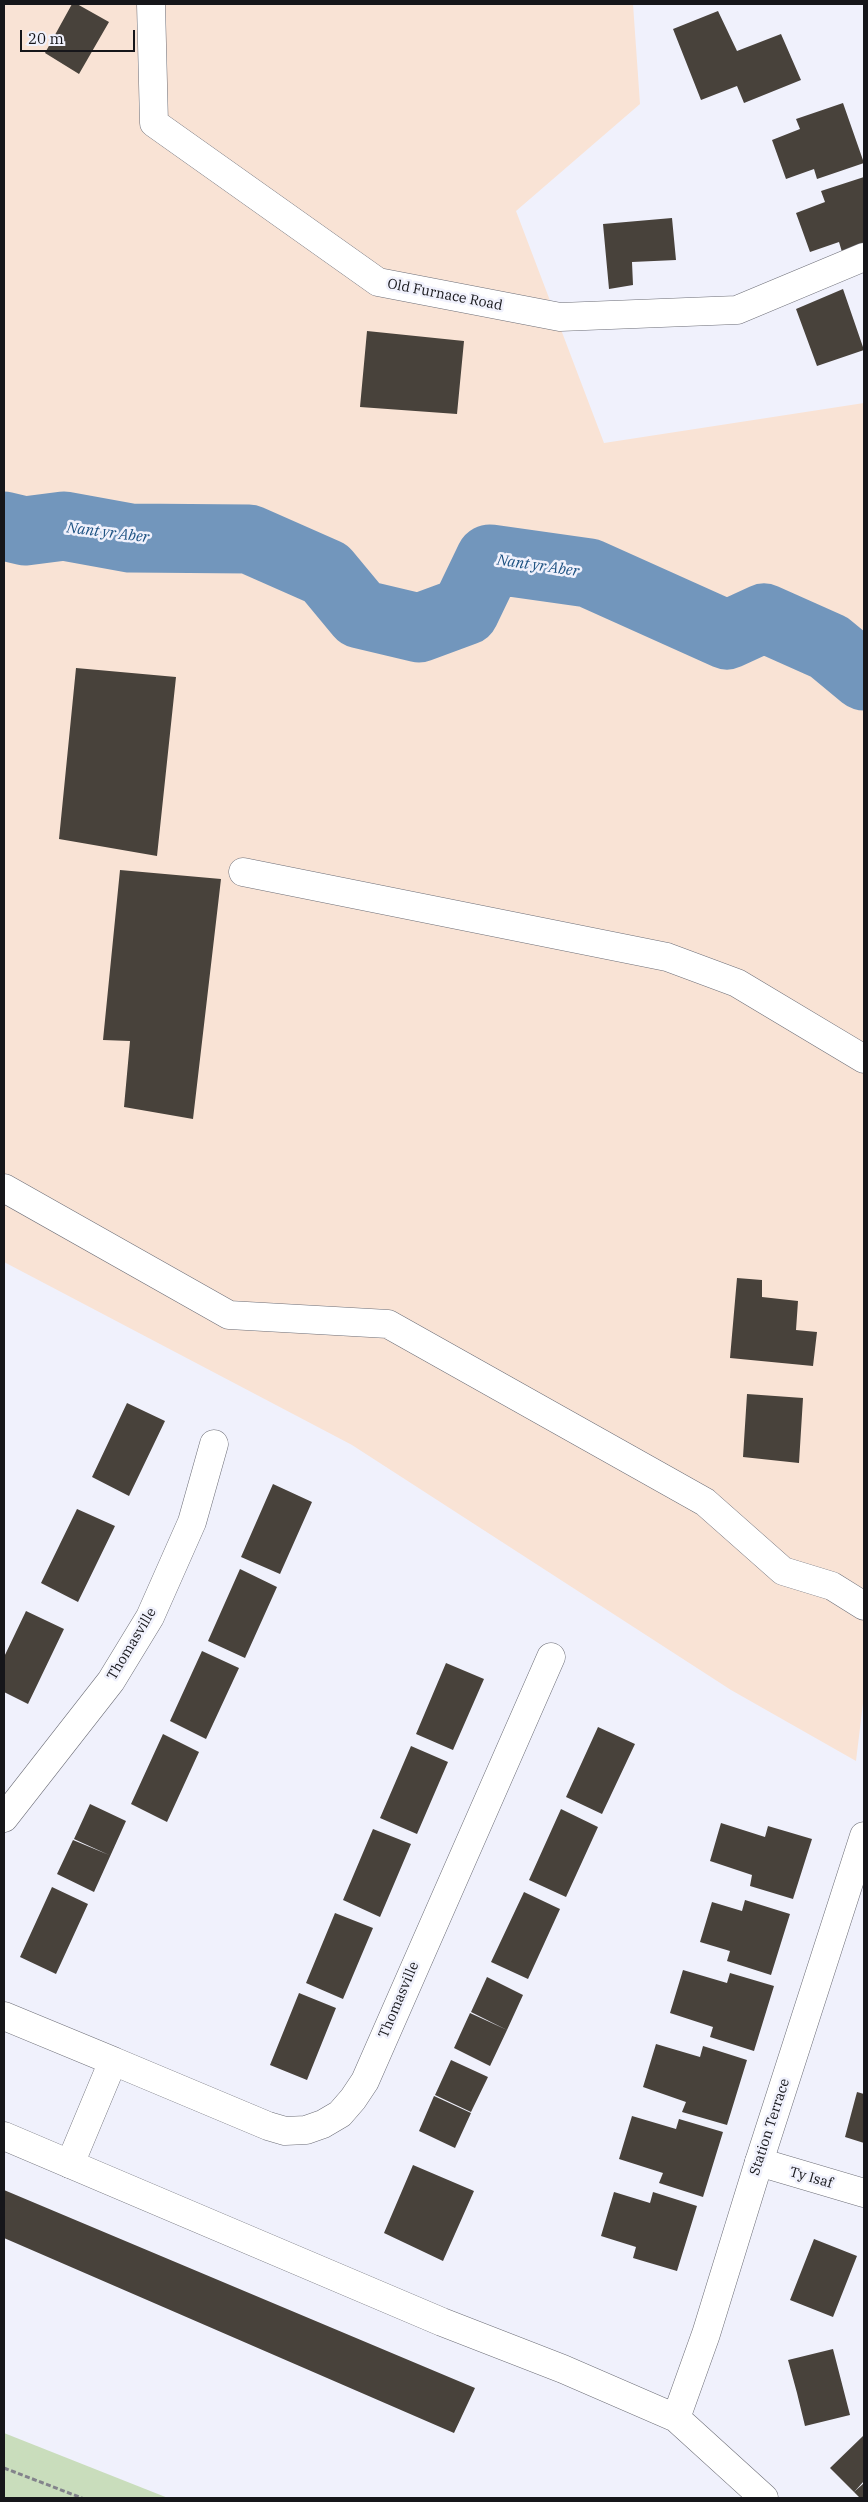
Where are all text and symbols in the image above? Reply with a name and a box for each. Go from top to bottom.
scale bar [22,20,138,52]
text: 20 m [28,29,64,48]
street label: Old Furnace Road [386,276,504,314]
water label: Nant yr Aber [66,519,150,547]
water label: Nant yr Aber [496,551,580,581]
street label: Thomasville [104,1605,160,1683]
street label: Thomasville [375,1959,423,2041]
street label: Station Terrace [746,2076,794,2178]
street label: Ty Isaf [788,2164,834,2192]

